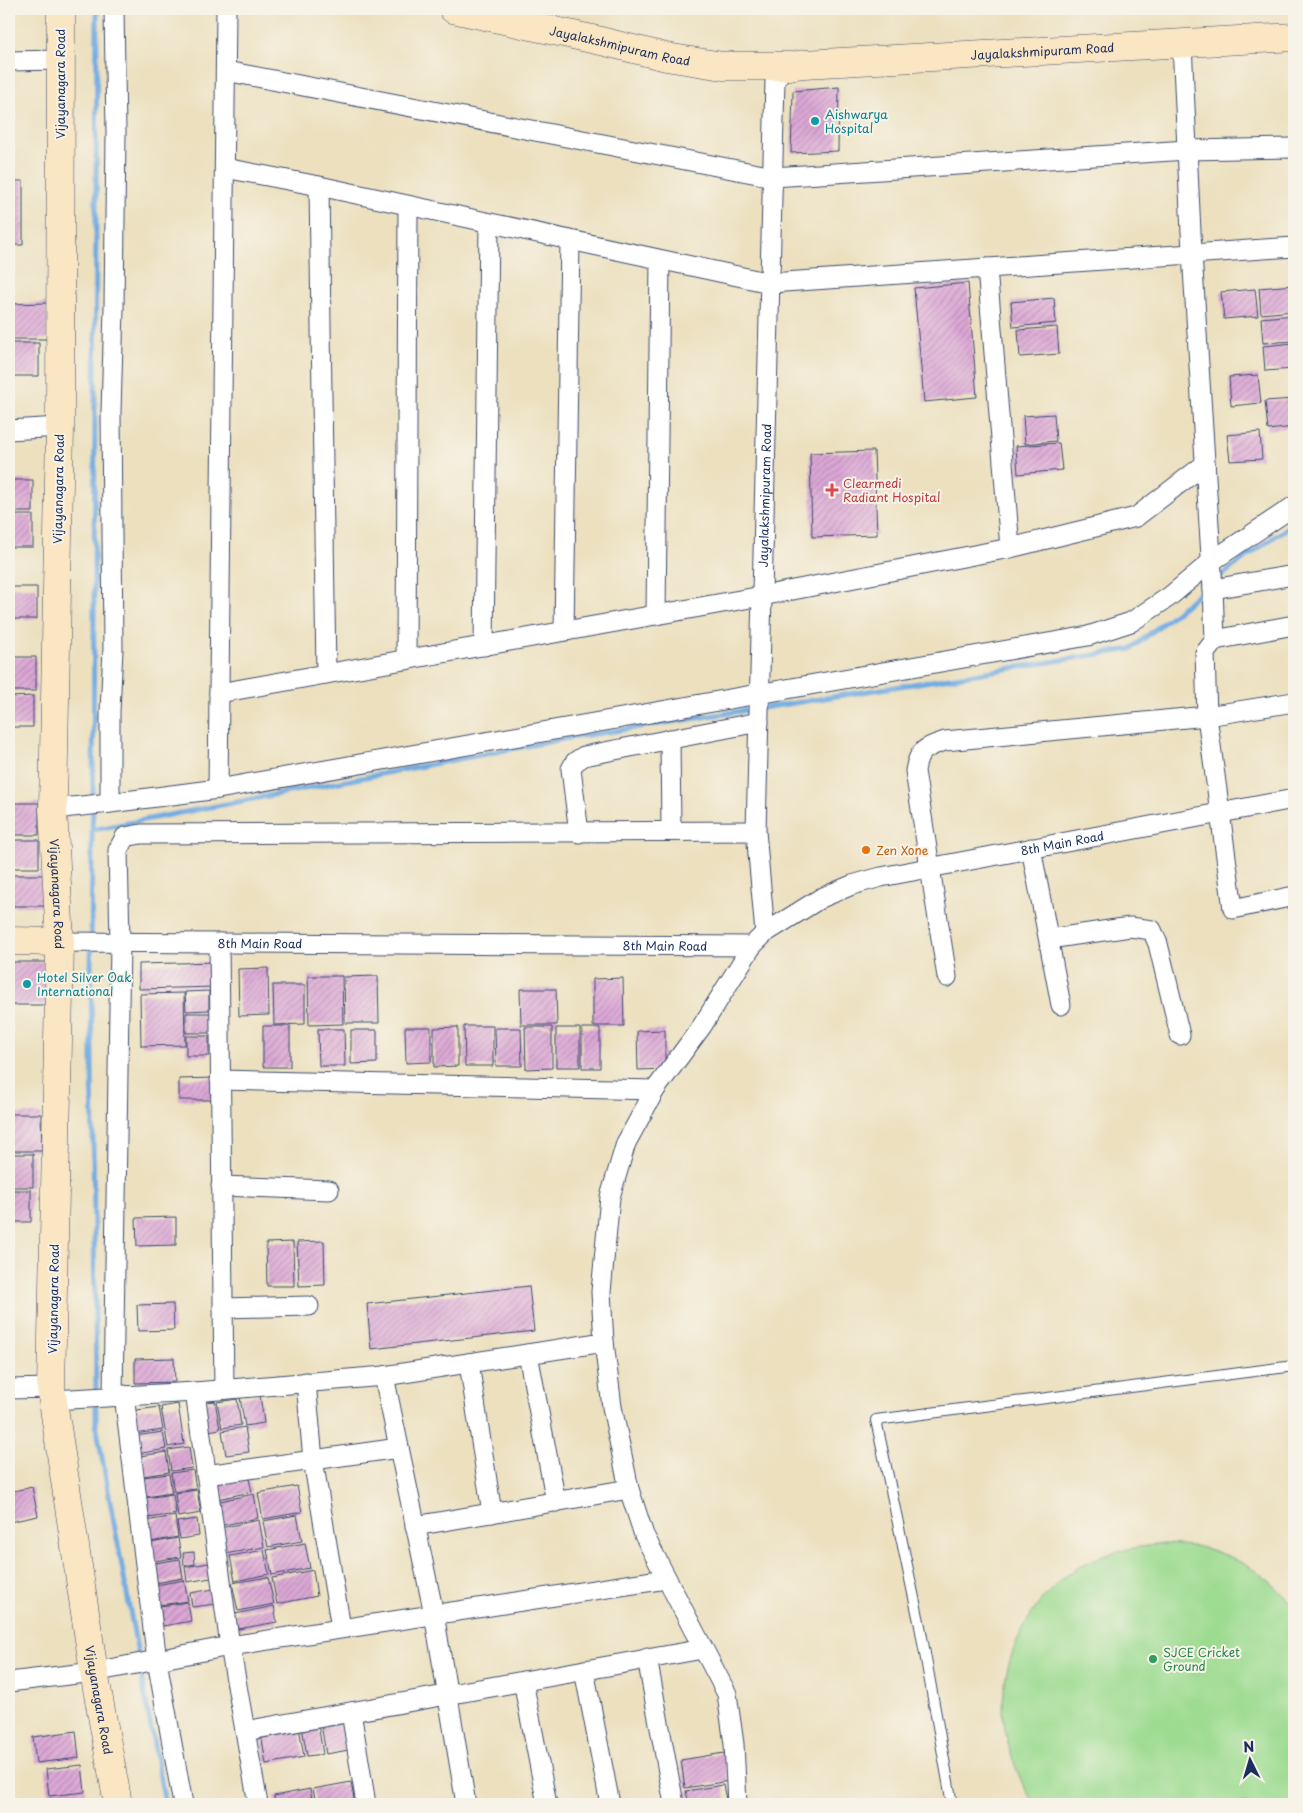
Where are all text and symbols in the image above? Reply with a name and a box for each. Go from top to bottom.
street label: Jayalakshmipuram Road [548,21,692,70]
street label: Vijayanagara Road [51,29,69,139]
street label: Jayalakshmipuram Road [970,38,1115,64]
place label: Aishwarya Hospital [825,105,888,137]
marker: Aishwarya Hospital [809,115,821,127]
street label: Jayalakshmipuram Road [754,423,775,568]
street label: Vijayanagara Road [48,434,68,544]
place label: Clearmedi Radiant Hospital [843,474,941,506]
marker: Clearmedi Radiant Hospital [825,483,839,497]
street label: 8th Main Road [1019,826,1105,859]
street label: Vijayanagara Road [46,838,69,949]
place label: Zen Xone [876,841,929,859]
marker: Zen Xone [860,844,872,856]
street label: 8th Main Road [218,934,302,952]
street label: 8th Main Road [623,936,707,955]
place label: Hotel Silver Oak International [37,968,132,1000]
marker: Hotel Silver Oak International [21,978,33,990]
street label: Vijayanagara Road [43,1244,63,1354]
place label: SJCE Cricket Ground [1163,1643,1240,1675]
street label: Vijayanagara Road [81,1644,118,1756]
marker: SJCE Cricket Ground [1147,1653,1159,1665]
north arrow [1226,1736,1276,1786]
text: N [1242,1736,1255,1757]

